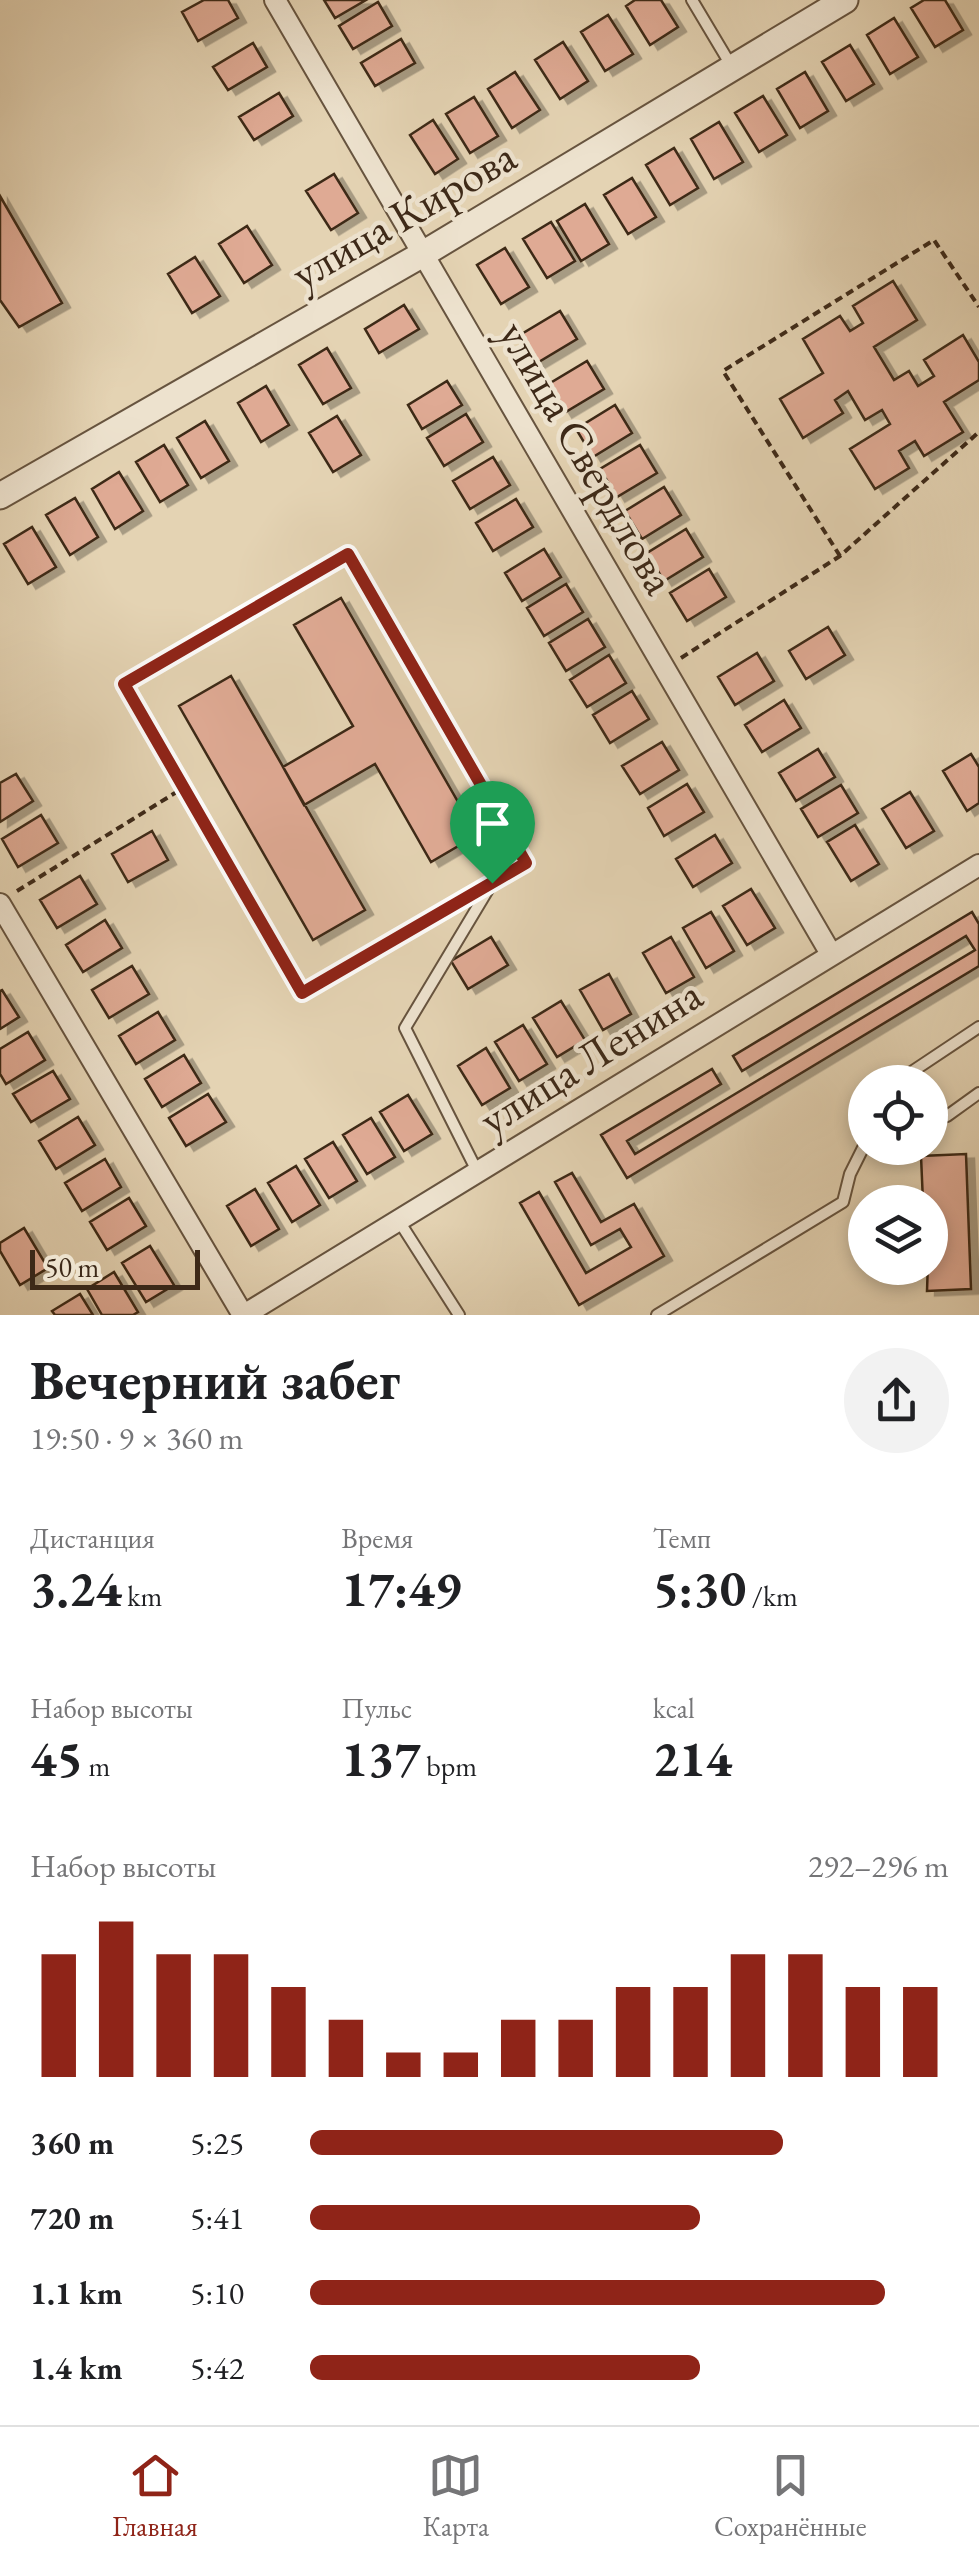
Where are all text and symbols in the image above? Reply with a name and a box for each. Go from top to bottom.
street label: улица Кирова [280,126,526,302]
street label: улица Свердлова [486,310,690,604]
pin [450,781,535,884]
icon: arrive [465,796,520,851]
street label: улица Ленина [468,965,712,1147]
map controls [848,1065,948,1285]
button: locate [848,1065,948,1165]
button: layers [848,1185,948,1285]
scale bar [30,1245,200,1290]
text: 50 m [45,1249,99,1285]
text: Вечерний забег [30,1344,400,1415]
button: share [844,1348,949,1453]
text: 19:50 · 9 × 360 m [30,1417,243,1459]
text: Дистанция [30,1520,155,1556]
text: Время [341,1520,413,1556]
text: Темп [653,1520,711,1556]
text: 3.24 [30,1556,122,1621]
text: 17:49 [341,1556,461,1621]
text: 5:30 [653,1556,746,1621]
text: km [122,1578,162,1614]
text: /km [746,1578,798,1614]
text: Набор высоты [30,1690,193,1726]
text: Пульс [341,1690,412,1726]
text: kcal [653,1690,695,1726]
text: 45 [30,1726,83,1791]
text: 137 [341,1726,421,1791]
text: 214 [653,1726,732,1791]
text: m [83,1748,110,1784]
text: bpm [421,1748,477,1784]
text: Набор высоты [30,1845,216,1887]
text: 292–296 m [808,1845,949,1887]
text: 360 m [30,2122,114,2164]
text: 5:25 [190,2122,244,2164]
text: 720 m [30,2197,114,2239]
text: 5:41 [190,2197,244,2239]
text: 1.1 km [30,2272,123,2314]
text: 5:10 [190,2272,244,2314]
text: 1.4 km [30,2347,123,2389]
text: 5:42 [190,2347,244,2389]
tab: Главная [112,2448,198,2544]
tab: Карта [422,2448,489,2544]
tab: Сохранённые [714,2448,867,2544]

